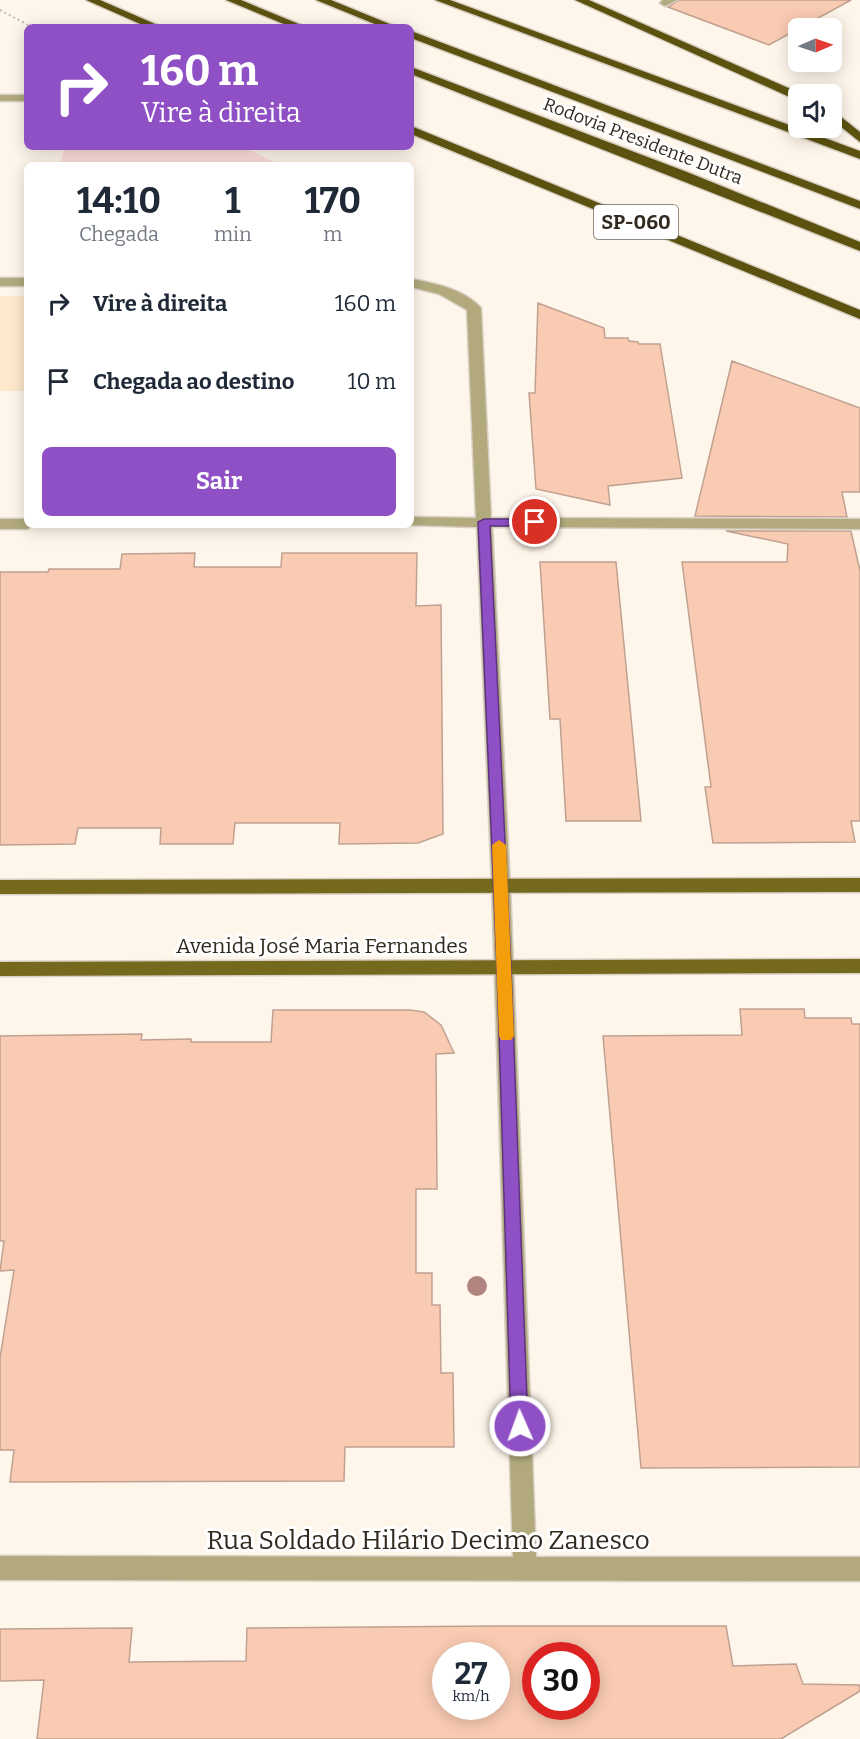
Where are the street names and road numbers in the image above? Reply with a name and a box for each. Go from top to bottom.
street label: Rodovia Presidente Dutra [540,93,746,189]
road number: SP-060 [594,205,678,239]
street label: Avenida José Maria Fernandes [176,933,468,959]
street label: Rua Soldado Hilário Decimo Zanesco [206,1525,650,1556]

